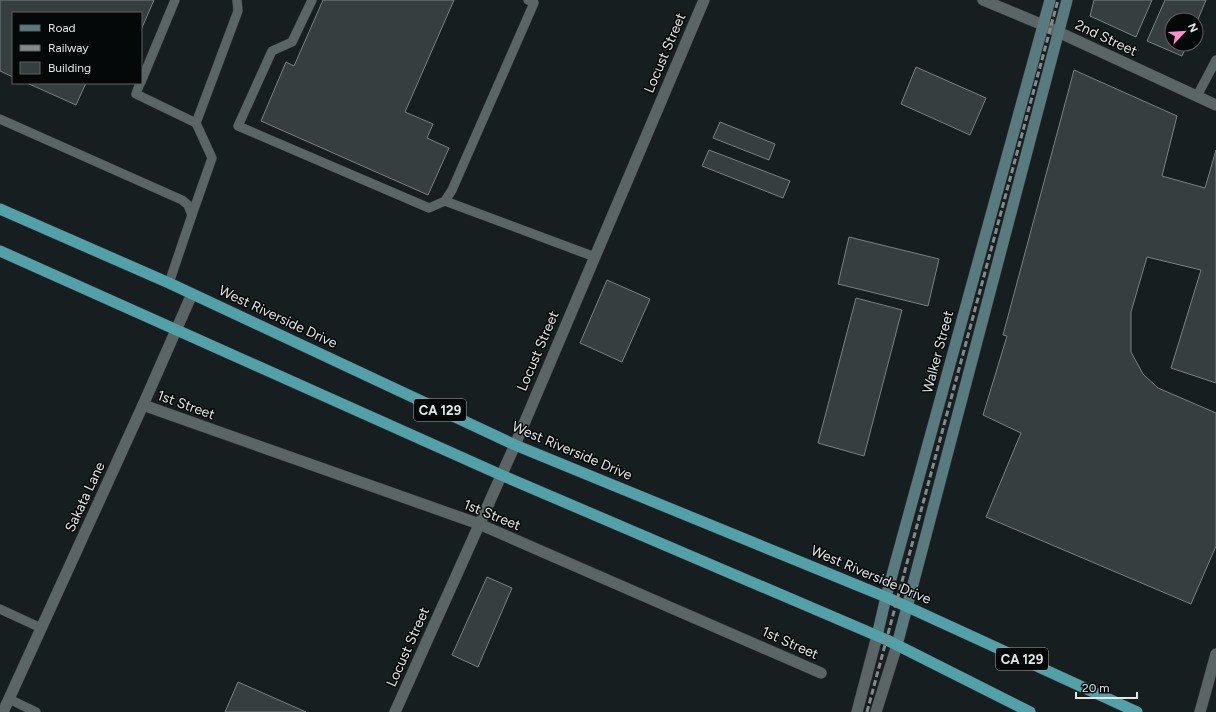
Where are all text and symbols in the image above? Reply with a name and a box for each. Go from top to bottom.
street label: Locust Street [641,10,689,96]
legend [12,12,142,84]
north arrow [1164,12,1204,52]
street label: 2nd Street [1072,16,1140,60]
text: Road [48,21,76,35]
text: N [1185,21,1200,35]
text: Railway [48,41,89,55]
text: Building [48,61,91,75]
street label: West Riverside Drive [216,282,340,352]
street label: Locust Street [514,308,562,394]
street label: Walker Street [919,309,957,395]
street label: 1st Street [155,387,217,423]
road number: CA 129 [414,399,466,421]
street label: West Riverside Drive [509,418,635,484]
street label: Sakata Lane [61,459,109,535]
street label: 1st Street [461,496,523,534]
street label: West Riverside Drive [808,542,934,608]
street label: Locust Street [383,605,433,689]
street label: 1st Street [759,623,821,663]
road number: CA 129 [996,648,1048,670]
scale bar [1076,674,1137,700]
text: 20 m [1082,681,1110,695]

